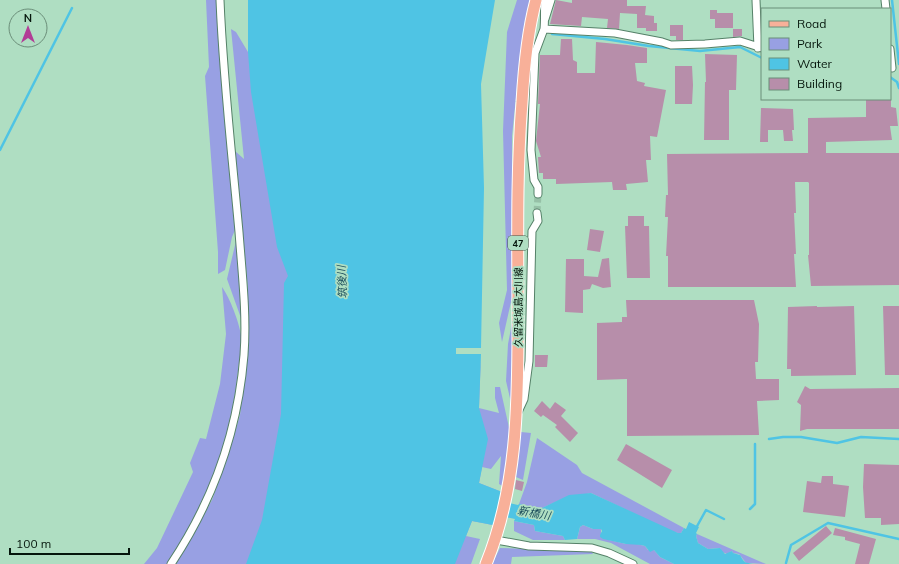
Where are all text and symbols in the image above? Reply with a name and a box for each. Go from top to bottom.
north arrow [8,8,48,48]
legend [761,8,891,100]
text: N [24,11,32,25]
text: Road [797,16,826,31]
text: Park [797,36,823,51]
text: Water [797,56,833,71]
text: Building [797,76,842,91]
road number: 47 [508,236,528,250]
water label: 筑後川 [334,264,350,299]
street label: 久留米城島大川線 [512,267,525,347]
water label: 新橋川 [517,503,552,523]
scale bar [10,530,129,556]
text: 100 m [16,536,51,551]

